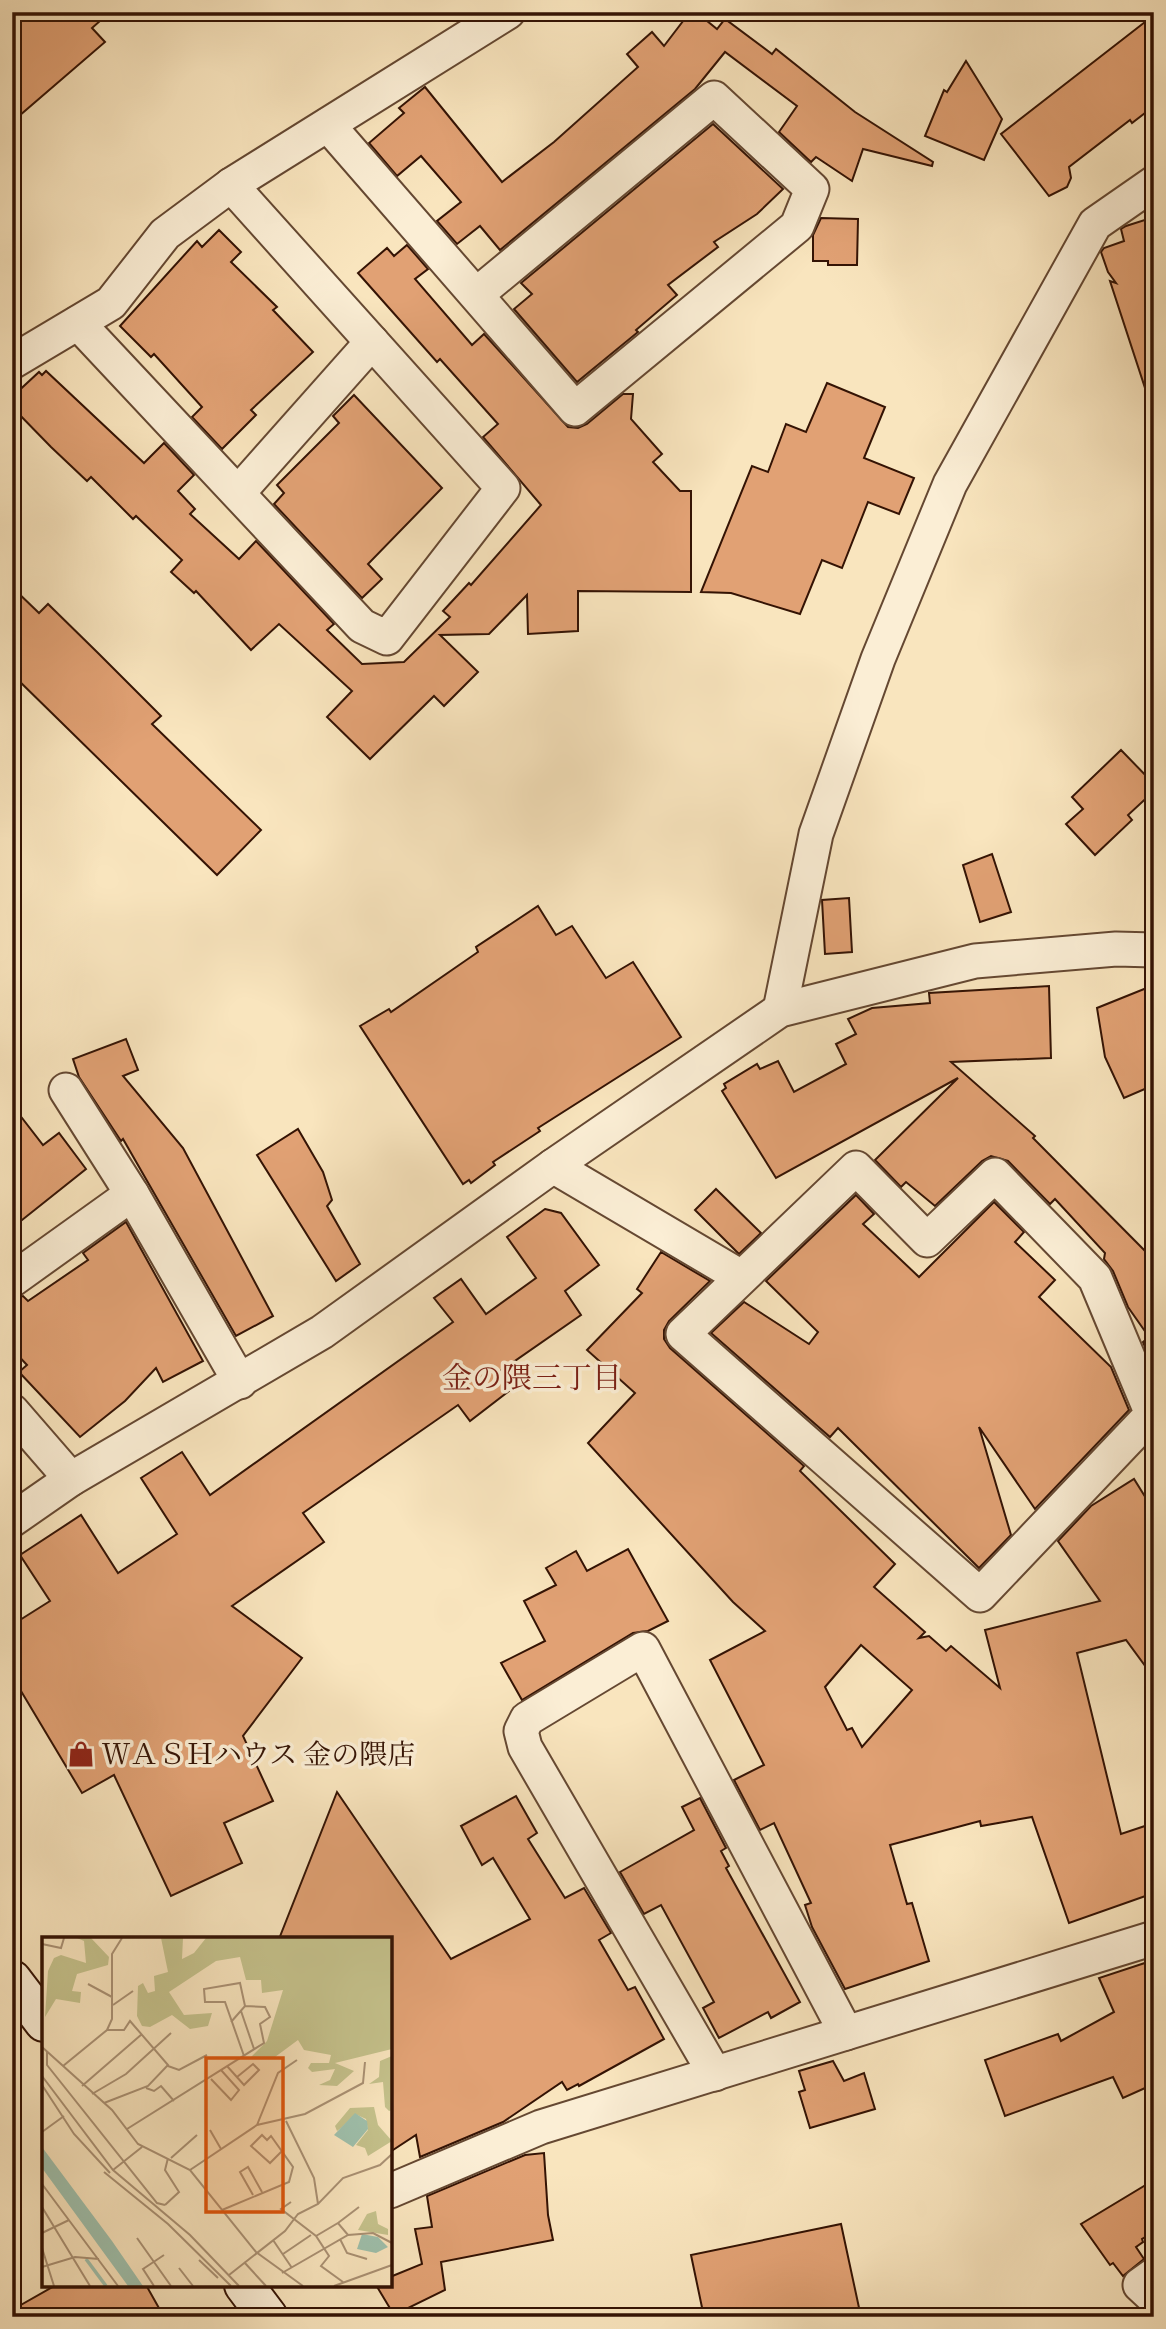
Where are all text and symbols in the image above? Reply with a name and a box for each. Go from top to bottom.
district label: 金の隈三丁目 [442,1359,622,1402]
place label: ＷＡＳＨハウス 金の隈店 [102,1737,415,1777]
shop icon: ＷＡＳＨハウス 金の隈店 [66,1739,96,1769]
inset map [42,1937,392,2287]

